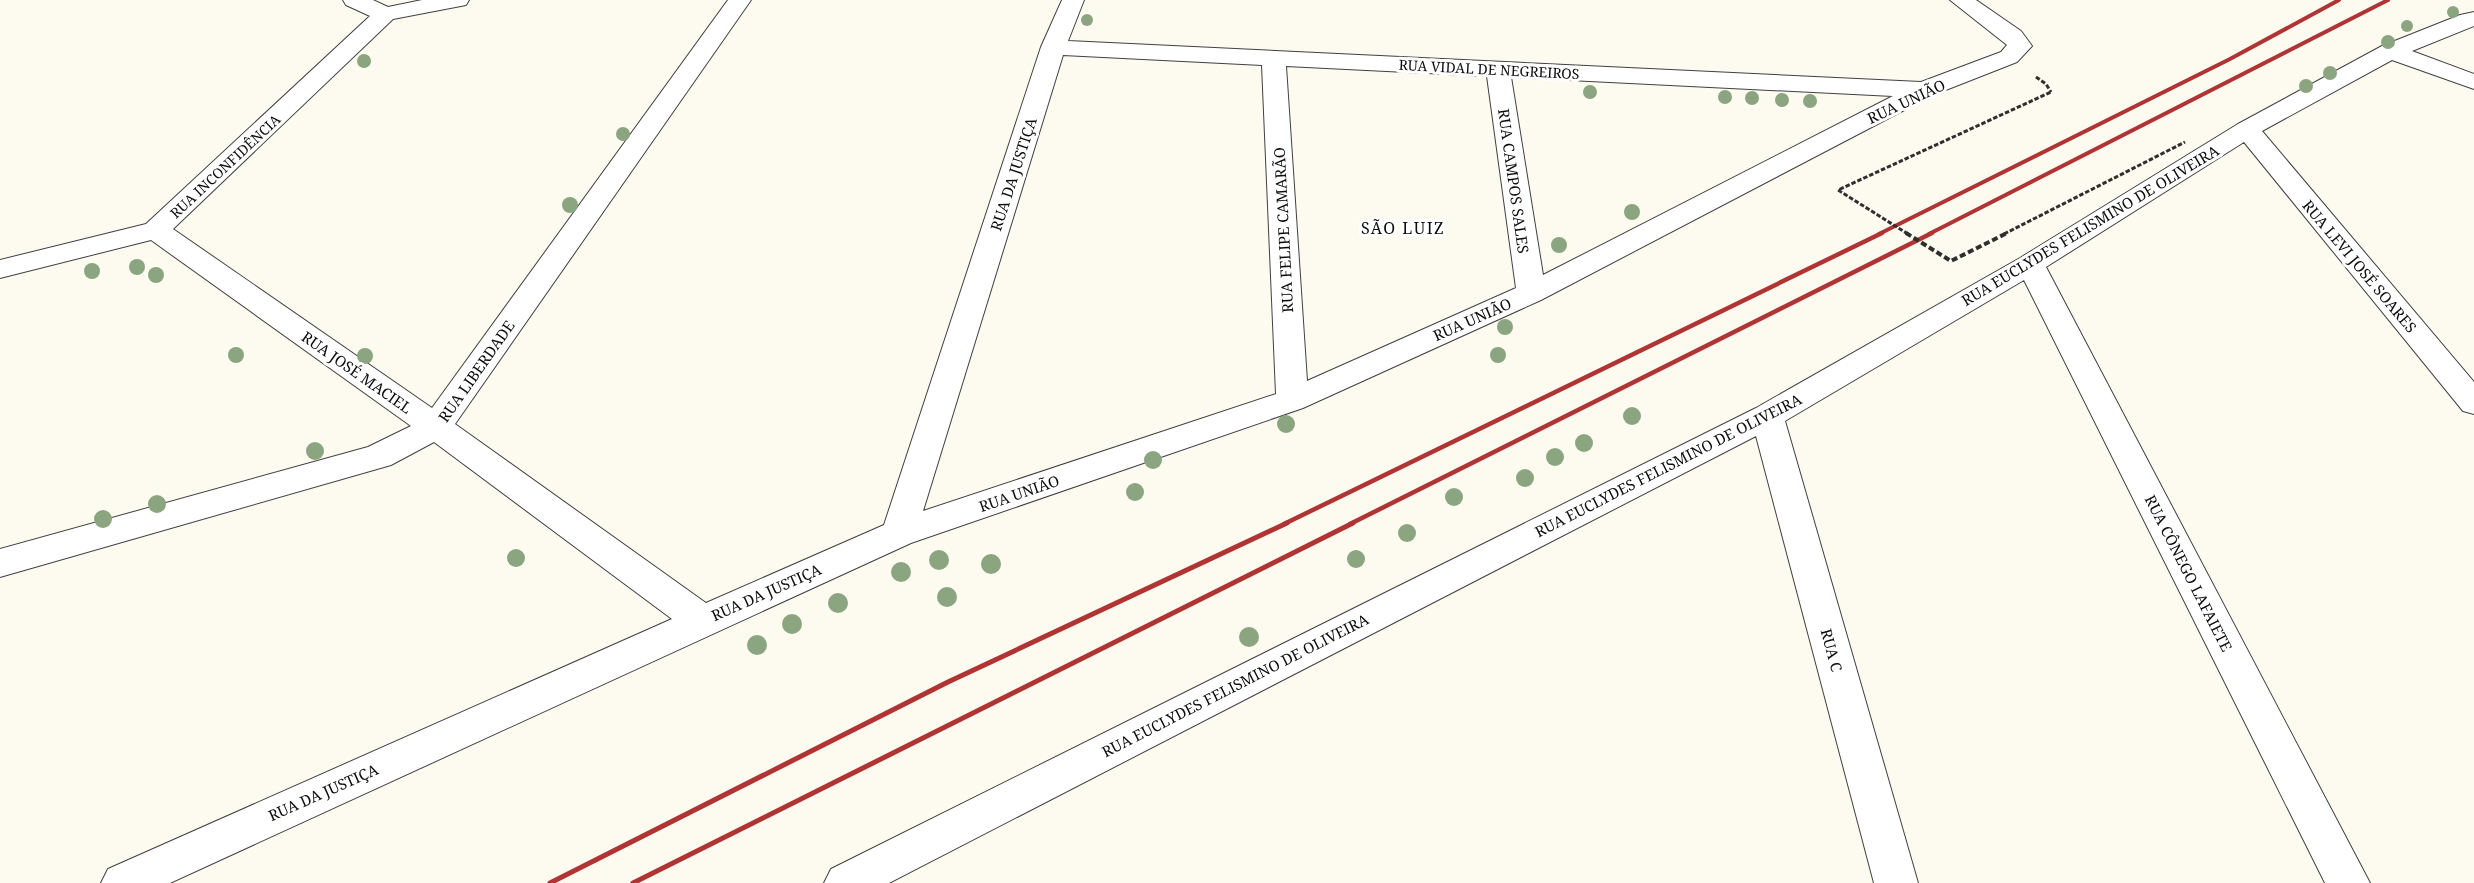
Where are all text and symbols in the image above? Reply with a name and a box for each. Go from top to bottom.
street label: RUA VIDAL DE NEGREIROS [1398,55,1580,83]
street label: RUA UNIÃO [1864,74,1948,128]
street label: RUA CAMPOS SALES [1494,107,1534,255]
street label: RUA INCONFIDÊNCIA [166,110,284,222]
street label: RUA DA JUSTIÇA [985,114,1041,233]
street label: RUA EUCLYDES FELISMINO DE OLIVEIRA [1958,140,2223,310]
street label: RUA FELIPE CAMARÃO [1269,147,1297,313]
street label: RUA LEVI JOSÉ SOARES [2299,195,2421,337]
district label: SÃO LUIZ [1361,217,1445,239]
street label: RUA UNIÃO [1430,293,1514,345]
street label: RUA LIBERDADE [433,316,519,426]
street label: RUA JOSÉ MACIEL [298,326,416,418]
street label: RUA EUCLYDES FELISMINO DE OLIVEIRA [1531,389,1805,541]
street label: RUA UNIÃO [976,470,1062,516]
street label: RUA CÔNEGO LAFAIETE [2141,491,2237,655]
street label: RUA DA JUSTIÇA [708,559,824,625]
street label: RUA EUCLYDES FELISMINO DE OLIVEIRA [1098,609,1372,761]
street label: RUA C [1817,626,1847,674]
street label: RUA DA JUSTIÇA [265,759,381,825]

